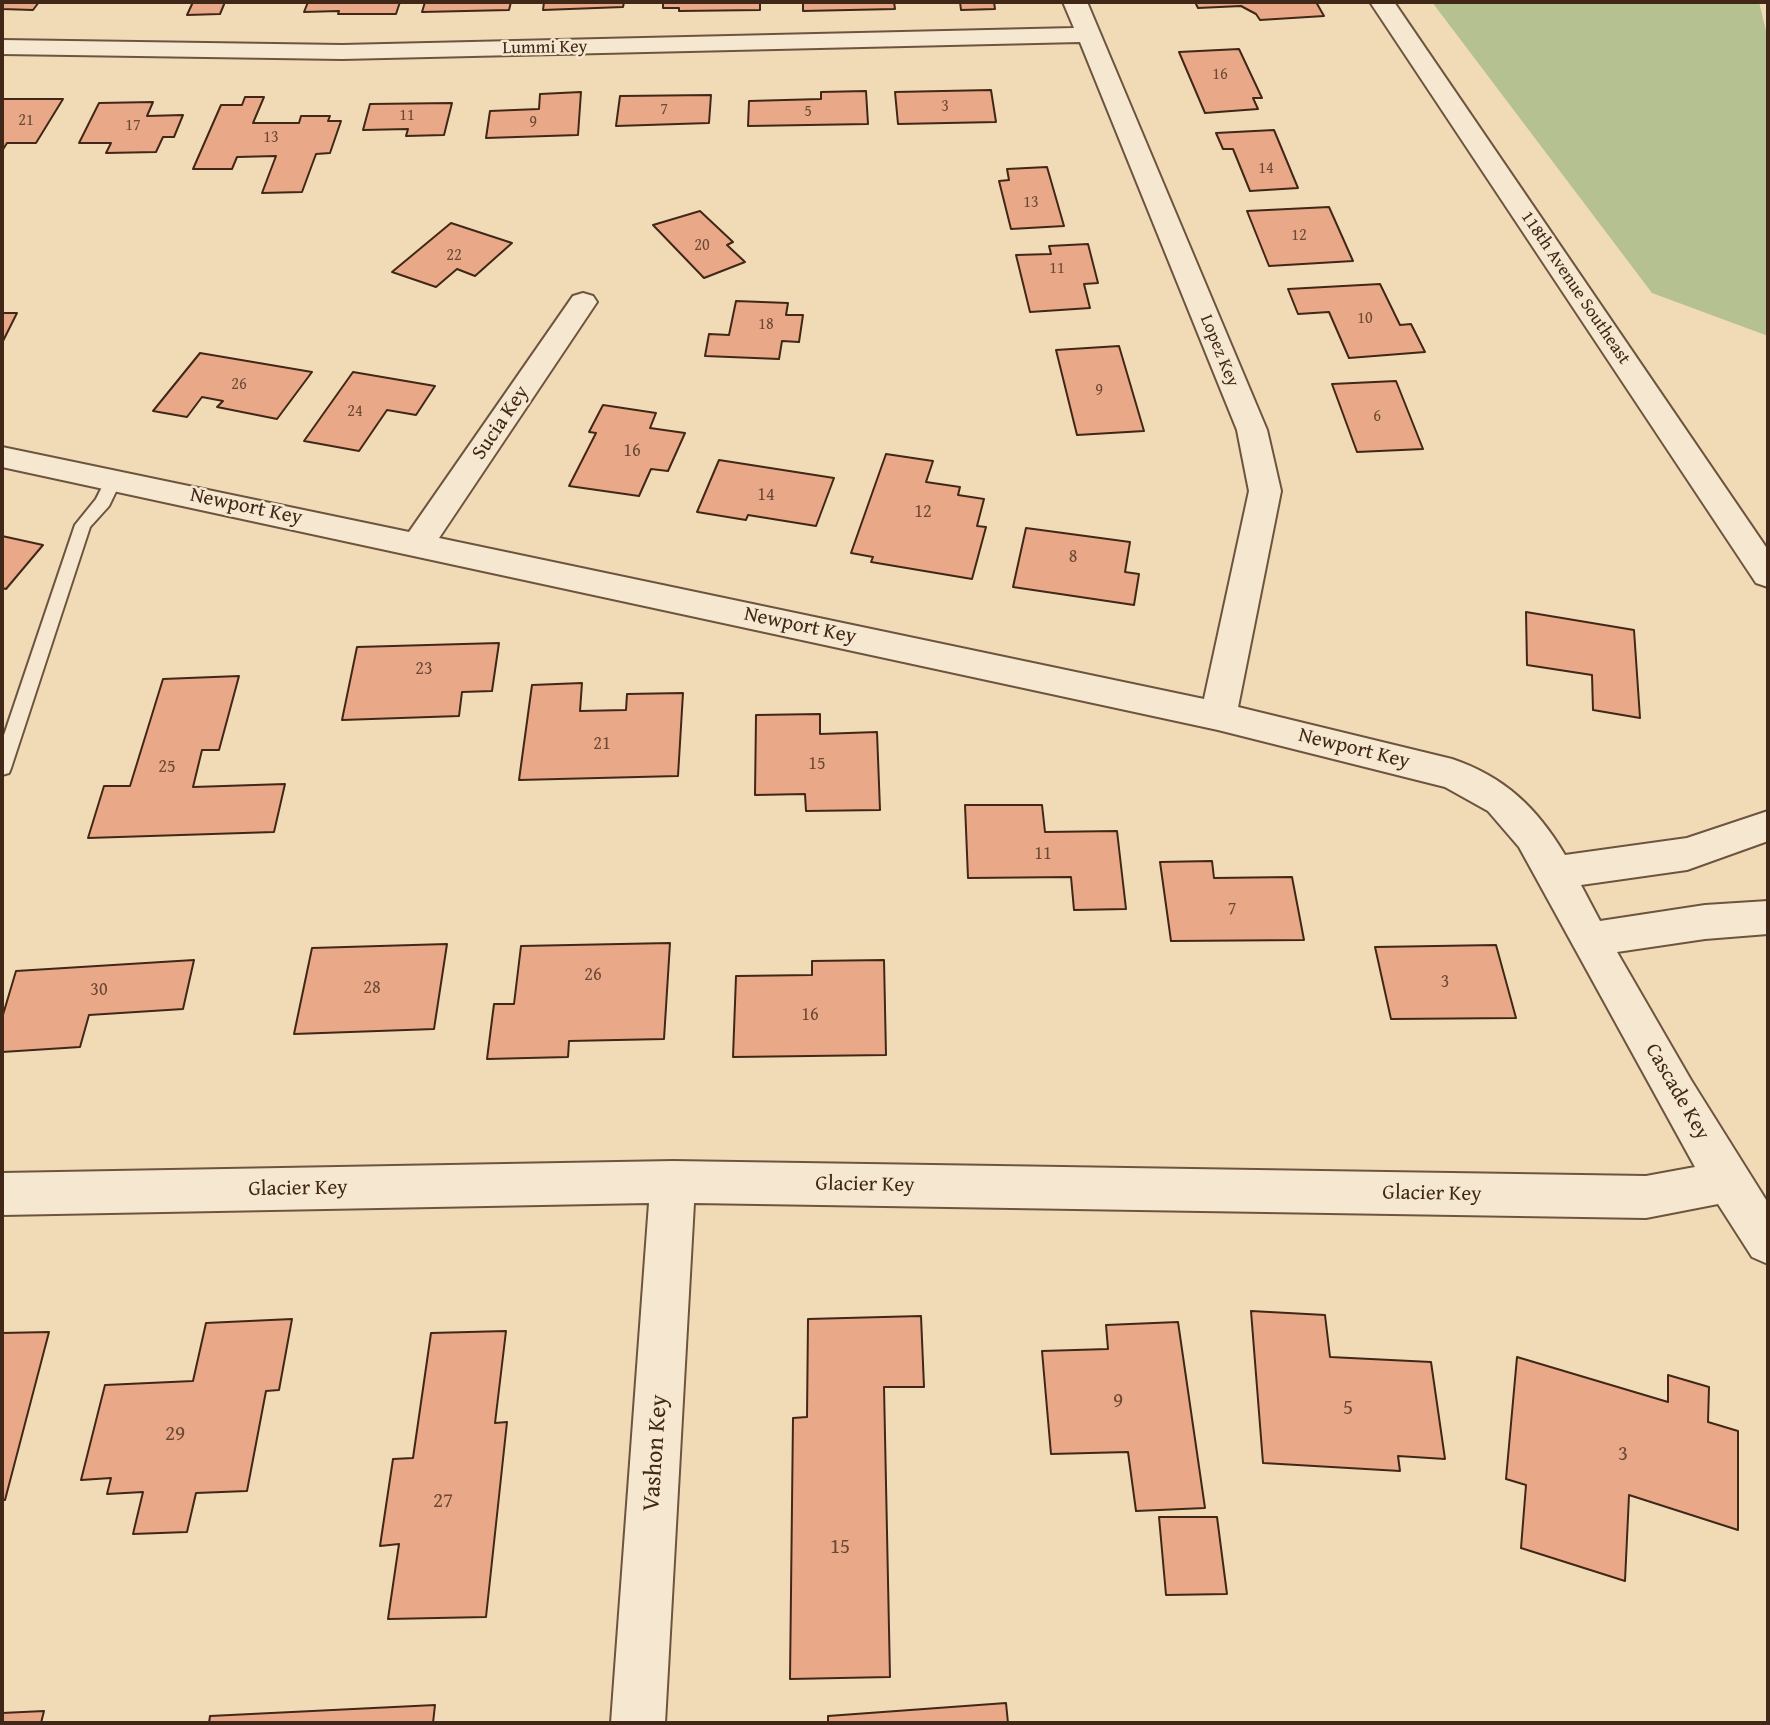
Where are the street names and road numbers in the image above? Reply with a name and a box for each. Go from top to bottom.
street label: Lummi Key [502,36,588,60]
street label: 118th Avenue Southeast [1516,207,1634,369]
street label: Lopez Key [1195,312,1243,390]
street label: Sucia Key [467,381,535,465]
street label: Newport Key [188,483,304,531]
street label: Newport Key [742,602,858,650]
street label: Newport Key [1296,723,1412,775]
street label: Cascade Key [1639,1039,1715,1145]
street label: Glacier Key [815,1172,915,1198]
street label: Glacier Key [248,1176,348,1202]
street label: Glacier Key [1382,1181,1482,1207]
street label: Vashon Key [638,1394,674,1512]

